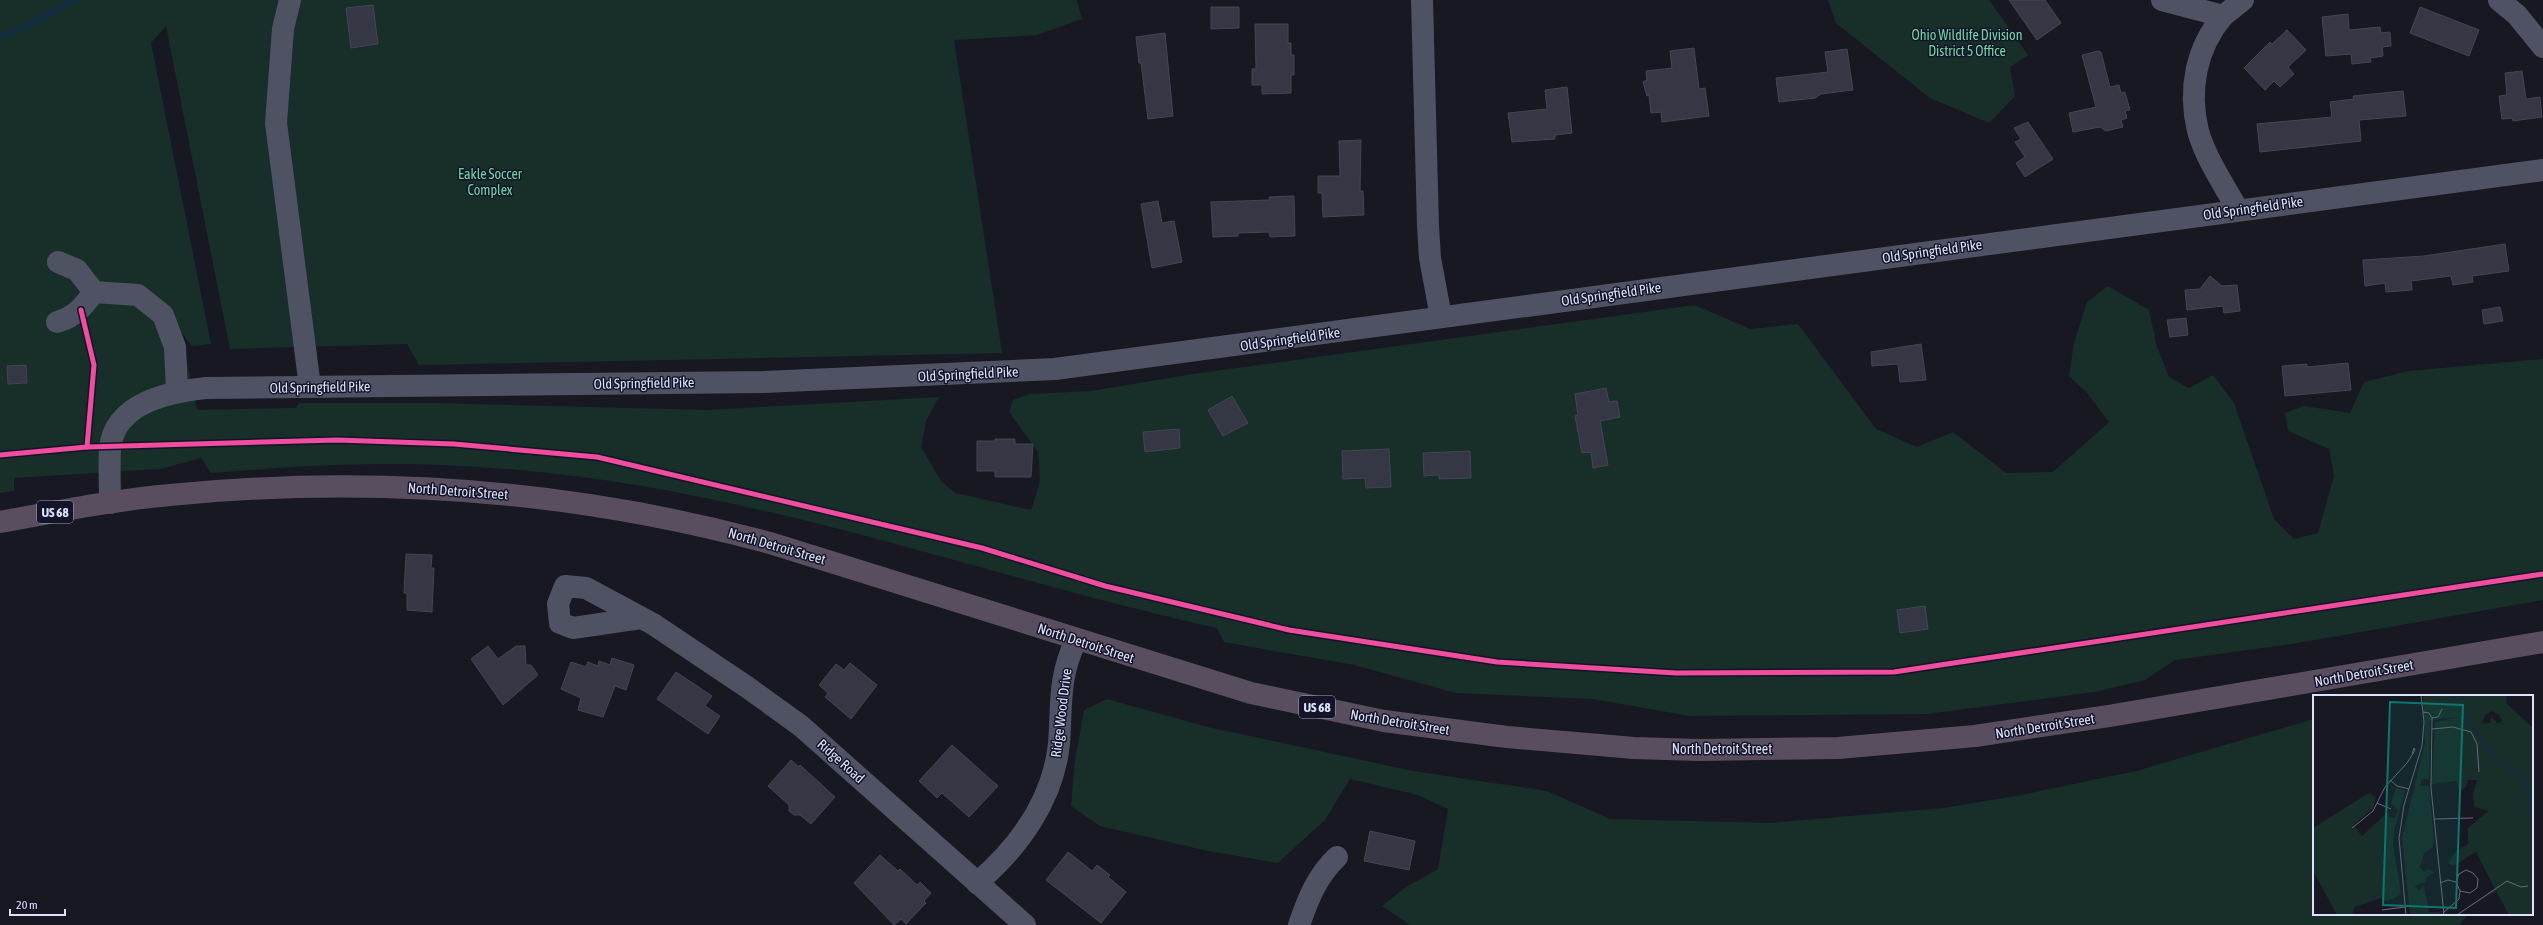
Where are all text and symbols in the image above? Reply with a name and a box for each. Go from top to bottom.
park label: Ohio Wildlife Division District 5 Office [1912,27,2022,59]
park label: Eakle Soccer Complex [458,166,523,198]
street label: Old Springfield Pike [2202,193,2304,223]
street label: Old Springfield Pike [1881,236,1983,266]
street label: Old Springfield Pike [1560,279,1662,309]
street label: Old Springfield Pike [1239,324,1341,354]
street label: Old Springfield Pike [917,363,1019,385]
street label: Old Springfield Pike [594,374,694,392]
street label: Old Springfield Pike [270,378,370,396]
street label: North Detroit Street [407,480,509,502]
road number: US 68 [37,501,73,523]
street label: North Detroit Street [727,524,827,568]
street label: North Detroit Street [1036,620,1136,666]
street label: North Detroit Street [2313,656,2415,690]
street label: Ridge Wood Drive [1048,668,1074,758]
inset map [2313,695,2533,915]
road number: US 68 [1299,696,1335,718]
street label: North Detroit Street [1349,706,1451,738]
street label: North Detroit Street [1994,710,2096,742]
street label: Ridge Road [814,736,868,786]
street label: North Detroit Street [1672,741,1772,757]
scale bar [10,891,65,917]
text: 20 m [16,898,38,912]

